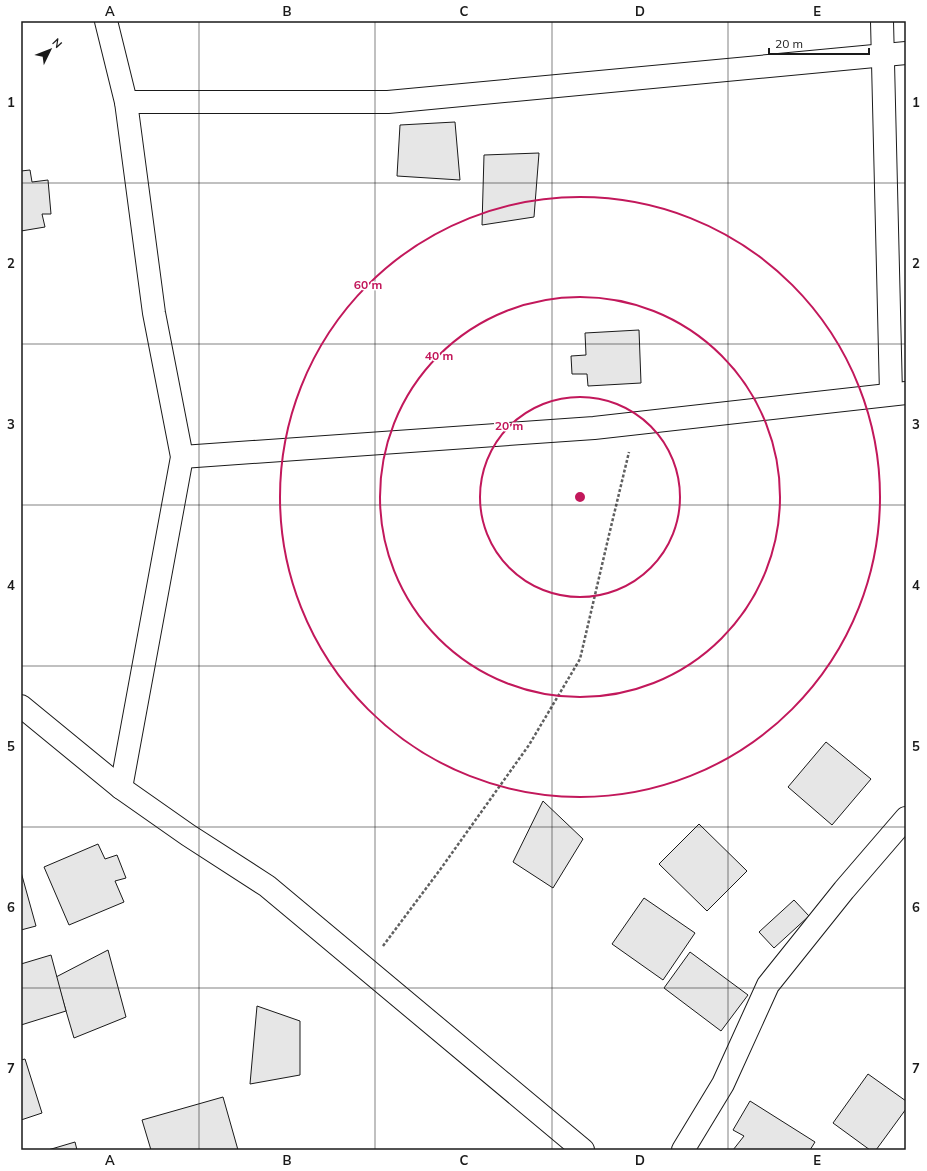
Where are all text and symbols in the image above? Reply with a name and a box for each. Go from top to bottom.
text: A [105,3,115,19]
text: B [283,3,292,19]
text: C [460,3,469,19]
text: D [635,3,645,19]
text: E [813,3,821,19]
north arrow [30,30,70,70]
scale bar [769,30,869,56]
text: N [49,35,65,51]
text: 20 m [775,36,803,51]
text: 1 [7,94,15,110]
text: 1 [912,94,920,110]
text: 2 [7,255,15,271]
text: 2 [912,255,920,271]
text: 60 m [354,277,382,292]
text: 40 m [425,348,453,363]
text: 3 [7,416,15,432]
text: 3 [912,416,920,432]
text: 20 m [495,418,523,433]
centre of rings [573,490,587,504]
text: 4 [7,577,15,593]
text: 4 [912,577,920,593]
text: 5 [7,738,15,754]
text: 5 [912,738,920,754]
text: 6 [7,899,15,915]
text: 6 [912,899,920,915]
text: 7 [7,1060,15,1076]
text: 7 [912,1060,920,1076]
text: A [105,1152,115,1168]
text: B [283,1152,292,1168]
text: C [460,1152,469,1168]
text: D [635,1152,645,1168]
text: E [813,1152,821,1168]

